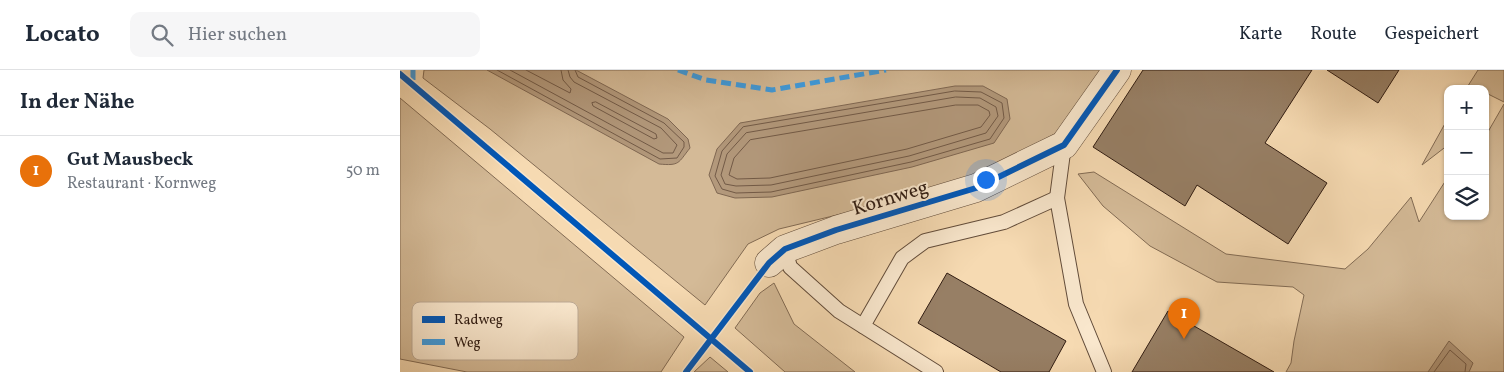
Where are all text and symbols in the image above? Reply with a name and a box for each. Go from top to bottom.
search box [130,12,480,57]
text: Locato [25,18,100,52]
icon: search [148,21,176,49]
text: Hier suchen [188,22,287,48]
text: Karte [1239,22,1282,47]
text: Route [1310,22,1357,47]
text: Gespeichert [1385,22,1479,47]
map controls [1444,85,1489,220]
button: + [1444,85,1489,130]
text: In der Nähe [20,88,135,117]
button: − [1444,130,1489,175]
text: Gut Mausbeck [67,147,193,173]
text: 1 [33,160,39,182]
text: 50 m [346,160,380,182]
your location [973,167,999,193]
text: Restaurant · Kornweg [67,173,216,195]
street label: Kornweg [849,174,932,224]
button: layers [1444,175,1489,220]
pin: 1 [1168,298,1200,339]
legend [412,302,578,360]
text: Radweg [454,311,503,330]
text: Weg [454,334,481,353]

